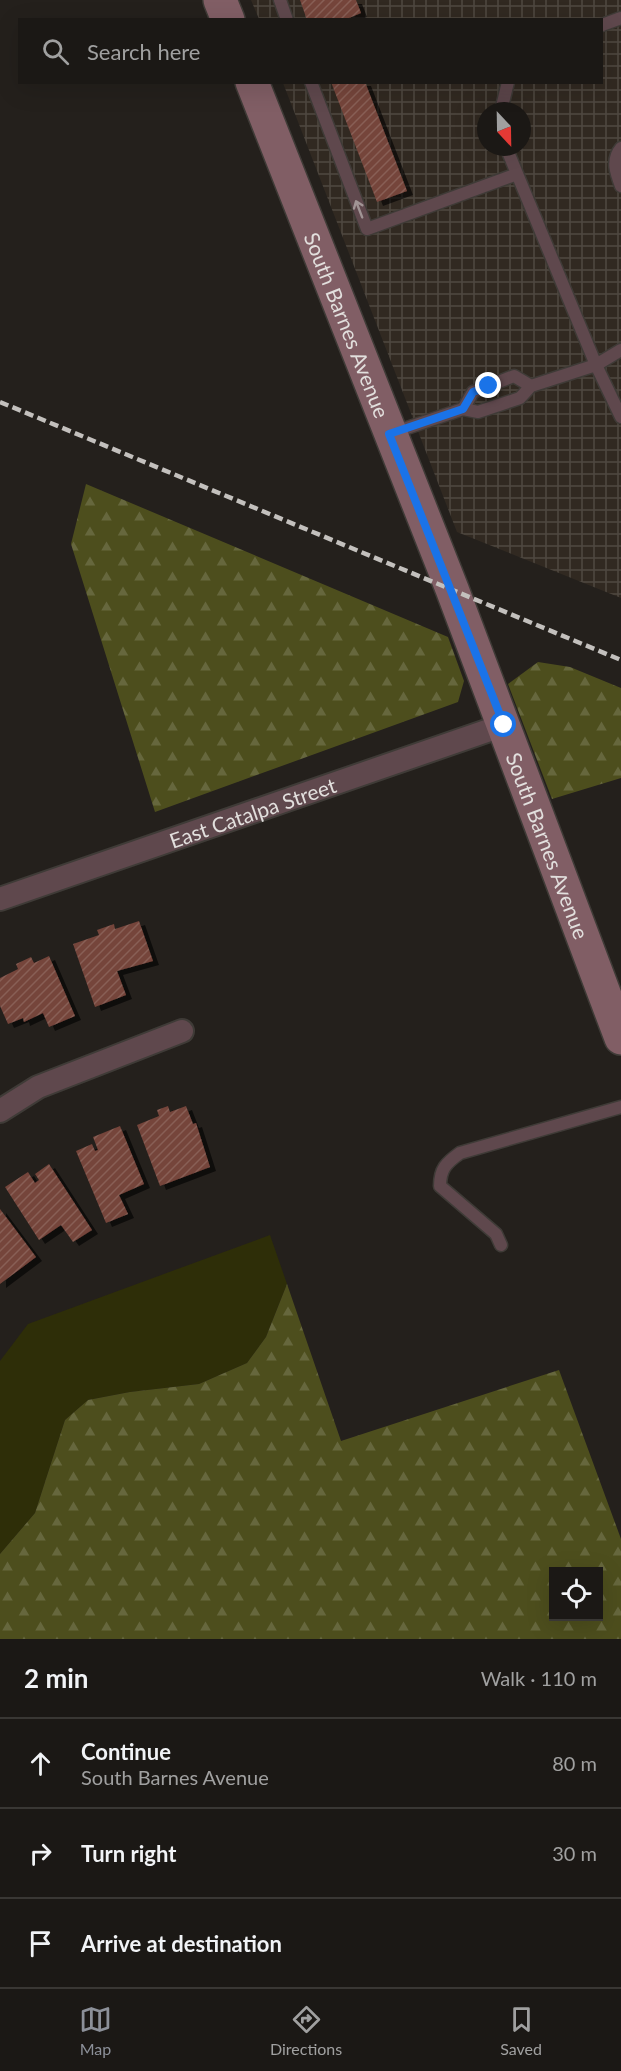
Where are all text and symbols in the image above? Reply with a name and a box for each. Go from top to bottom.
search box [18,18,603,84]
icon: search [39,35,72,68]
text: Search here [87,38,200,65]
north arrow [477,102,531,156]
one-way arrow [353,200,364,219]
street label: South Barnes Avenue [300,228,396,421]
route end [475,372,501,398]
route start [490,711,516,737]
street label: South Barnes Avenue [502,749,595,942]
street label: East Catalpa Street [166,771,339,852]
map controls [549,1567,603,1621]
button: locate [549,1567,603,1621]
text: 2 min [24,1662,88,1694]
text: Walk · 110 m [481,1666,597,1690]
text: Continue [81,1738,171,1765]
icon: ahead [24,1747,57,1780]
text: 80 m [552,1751,597,1775]
text: South Barnes Avenue [81,1765,269,1789]
icon: right [24,1837,57,1870]
text: Turn right [81,1840,176,1867]
text: 30 m [552,1841,597,1865]
icon: arrive [24,1927,57,1960]
text: Arrive at destination [81,1930,282,1957]
tab: Map [79,2003,112,2058]
tab: Directions [270,2003,342,2058]
tab: Saved [500,2003,542,2058]

